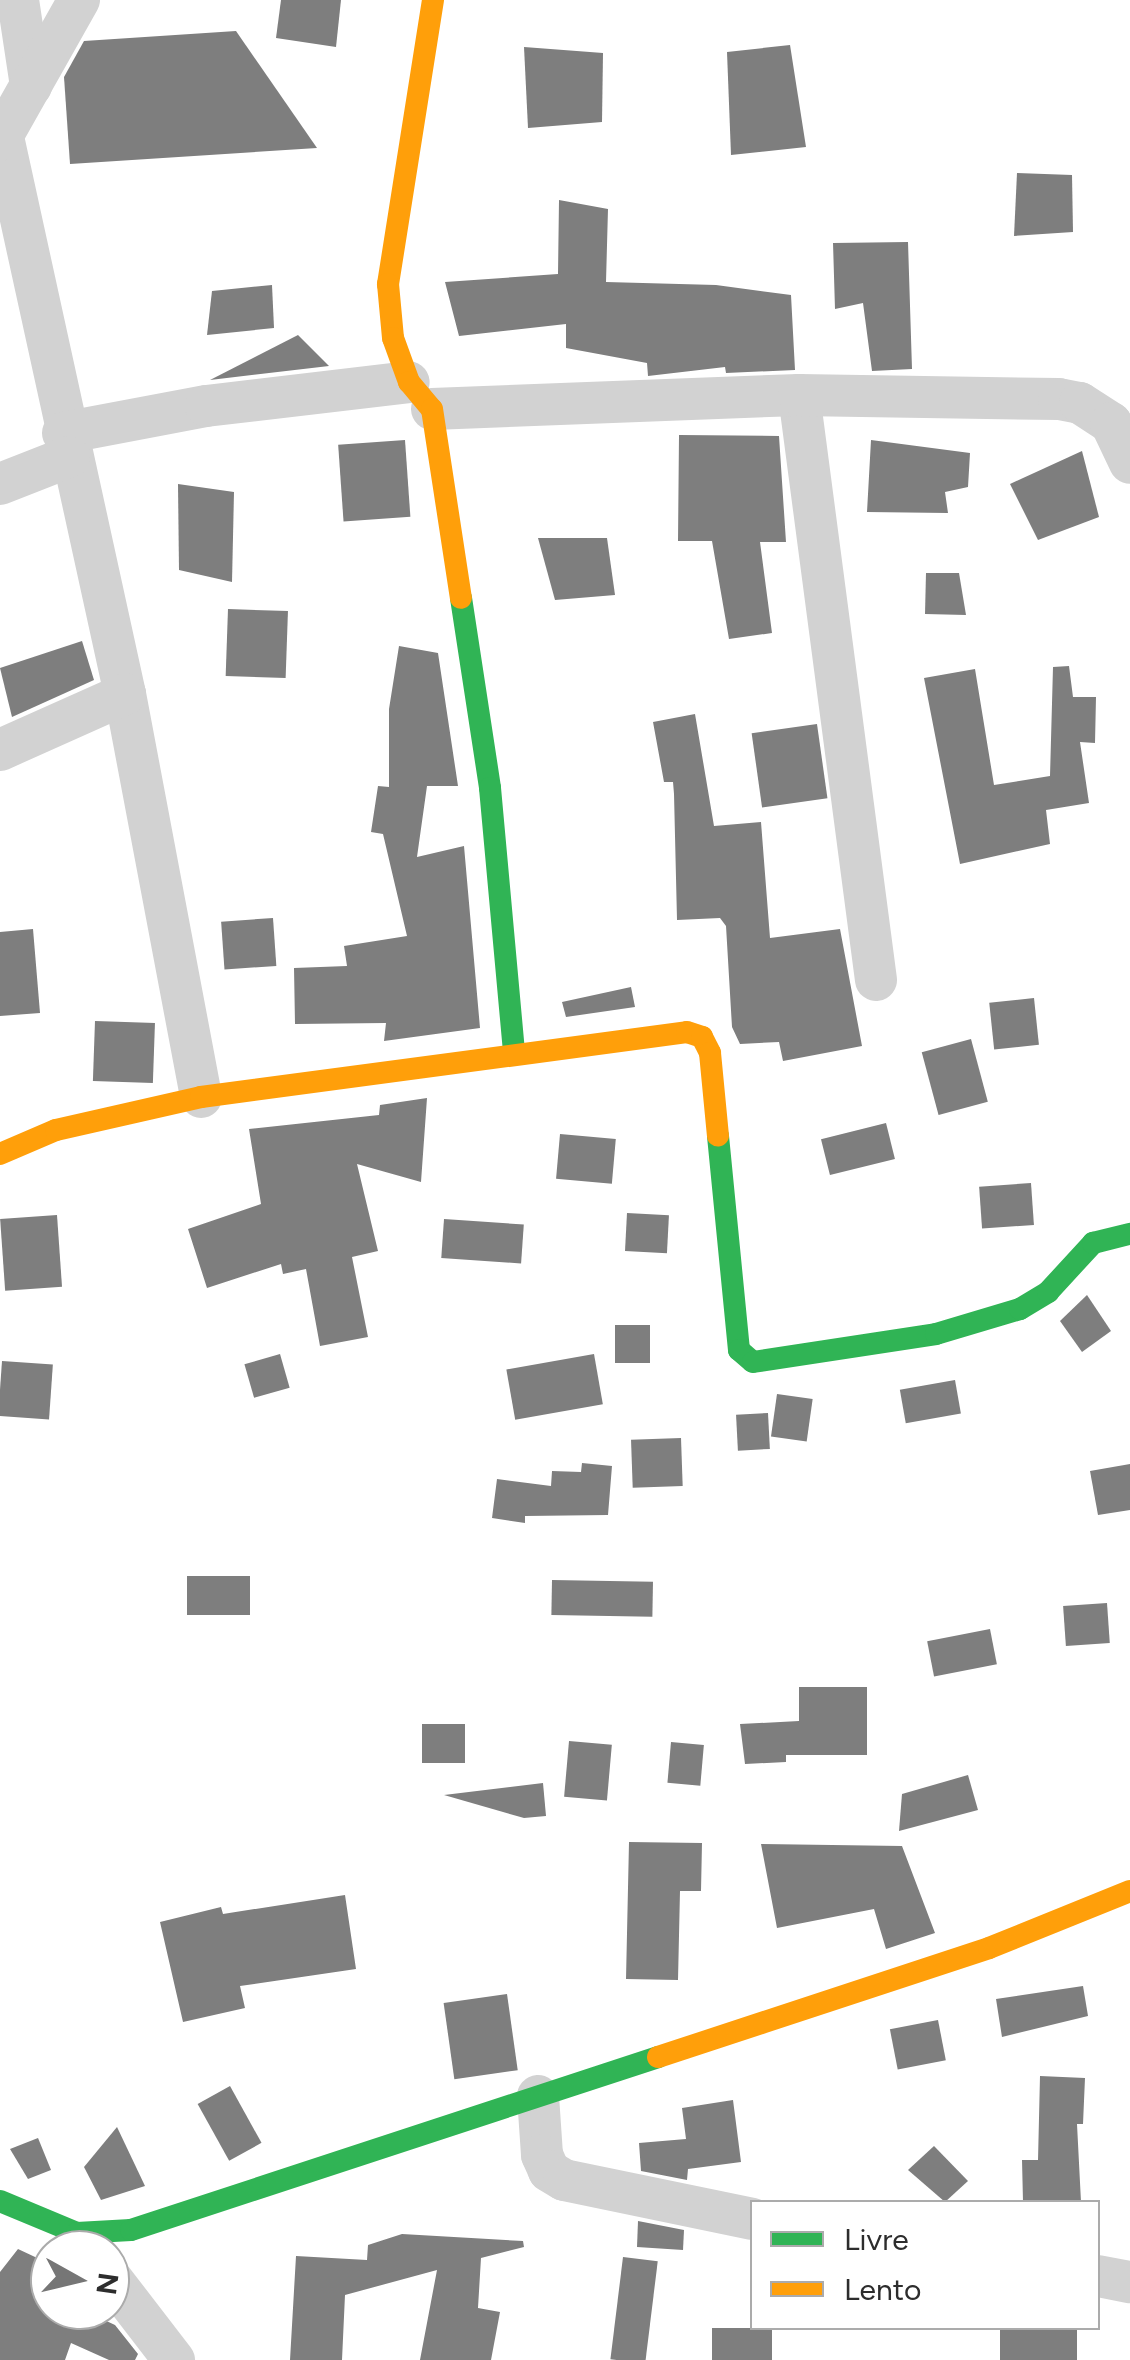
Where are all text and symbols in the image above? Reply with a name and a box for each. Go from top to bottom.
legend [750,2200,1100,2330]
text: Livre [844,2221,909,2258]
north arrow [30,2230,130,2330]
text: N [89,2271,126,2297]
text: Lento [844,2271,921,2308]

